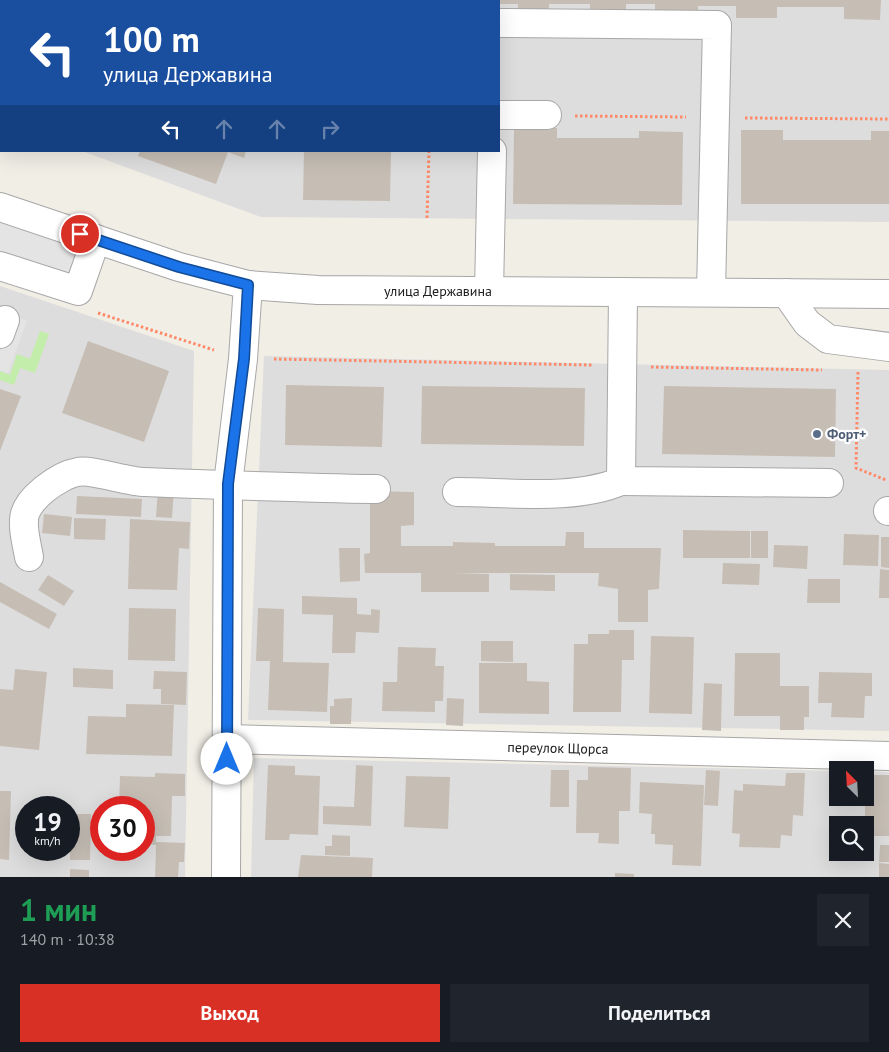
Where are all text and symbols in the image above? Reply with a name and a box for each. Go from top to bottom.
text: 100 m [103,16,200,62]
icon: left [20,20,85,85]
text: улица Державина [103,60,273,88]
icon: left [157,115,185,143]
icon: ahead [210,115,238,143]
icon: ahead [263,115,291,143]
icon: right [316,115,344,143]
pin [59,213,101,255]
icon: arrive [66,220,94,248]
street label: улица Державина [384,282,492,300]
place label: Форт+ [827,425,866,443]
marker: Форт+ [811,428,823,440]
position arrow [200,732,252,784]
street label: переулок Щорса [507,738,609,758]
north arrow [829,761,874,806]
map controls [829,761,874,861]
speed limit sign: 30 [90,796,155,861]
text: 19 [33,806,62,838]
button: search [829,816,874,861]
text: km/h [34,833,61,848]
text: 1 мин [20,890,97,929]
button: close [817,894,869,946]
text: 140 m · 10:38 [20,929,115,949]
button: Выход [20,984,440,1042]
button: Поделиться [450,984,869,1042]

